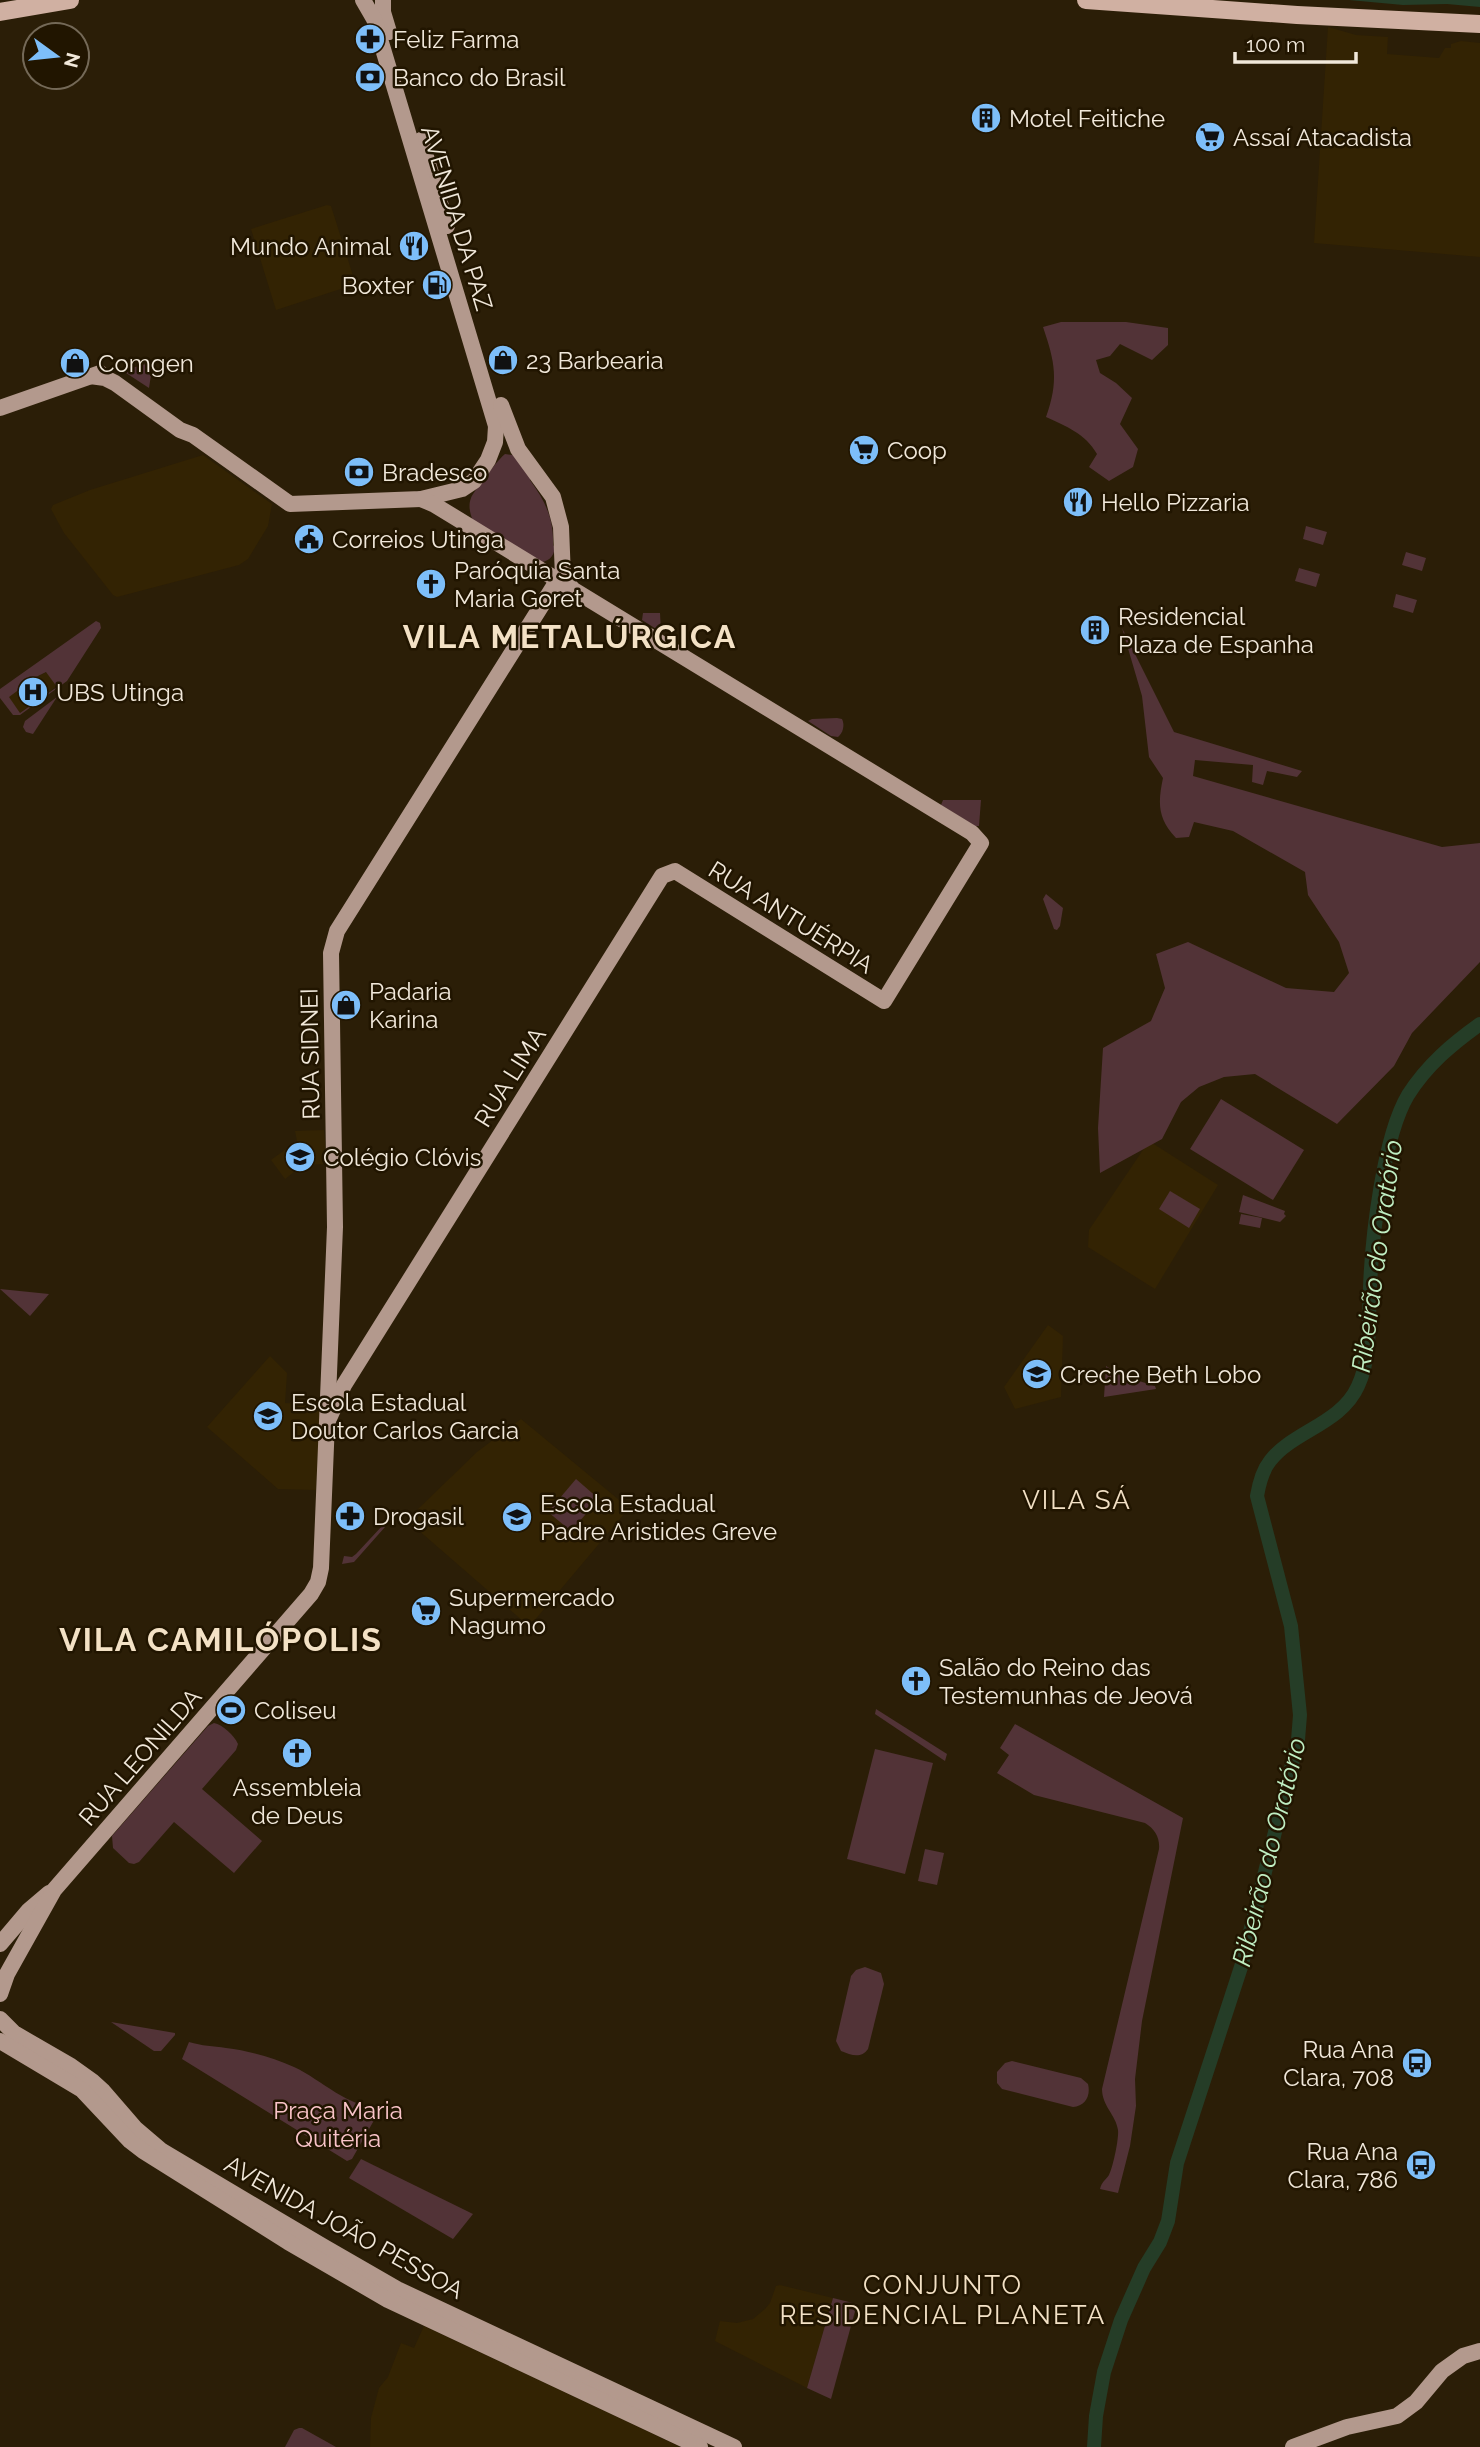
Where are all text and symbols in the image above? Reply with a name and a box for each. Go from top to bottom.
north arrow [21,21,91,91]
scale bar [1235,21,1356,65]
pharmacy icon: Feliz Farma [353,22,387,56]
place label: Feliz Farma [393,25,519,54]
text: 100 m [1246,32,1305,57]
text: N [60,51,85,70]
bank icon: Banco do Brasil [353,60,387,94]
place label: Banco do Brasil [393,63,566,92]
building icon: Motel Feitiche [969,101,1003,135]
place label: Motel Feitiche [1009,104,1165,133]
supermarket icon: Assaí Atacadista [1193,120,1227,154]
street label: AVENIDA DA PAZ [415,122,499,314]
place label: Assaí Atacadista [1233,123,1412,152]
restaurant icon: Mundo Animal [397,229,431,263]
place label: Mundo Animal [230,232,391,261]
fuel station icon: Boxter [420,268,454,302]
place label: Boxter [342,271,415,300]
shop icon: 23 Barbearia [486,343,520,377]
shop icon: Comgen [58,346,92,380]
place label: 23 Barbearia [526,346,664,375]
place label: Comgen [98,349,194,378]
supermarket icon: Coop [847,433,881,467]
place label: Coop [887,436,947,465]
bank icon: Bradesco [342,455,376,489]
place label: Bradesco [382,458,487,487]
restaurant icon: Hello Pizzaria [1061,485,1095,519]
place label: Hello Pizzaria [1101,488,1250,517]
public building icon: Correios Utinga [292,522,326,556]
place label: Correios Utinga [332,525,504,554]
place label: Paróquia Santa Maria Goret [454,556,620,613]
church icon: Paróquia Santa Maria Goret [414,567,448,601]
place label: Residencial Plaza de Espanha [1118,602,1314,659]
building icon: Residencial Plaza de Espanha [1078,613,1112,647]
district label: VILA METALÚRGICA [403,618,737,655]
hospital icon: UBS Utinga [16,675,50,709]
place label: UBS Utinga [56,678,184,707]
street label: RUA ANTUÉRPIA [703,855,879,979]
place label: Padaria Karina [369,977,452,1034]
street label: RUA SIDNEI [294,988,326,1120]
shop icon: Padaria Karina [329,988,363,1022]
street label: RUA LIMA [468,1022,552,1132]
water label: Ribeirão do Oratório [1346,1138,1408,1374]
school or university icon: Colégio Clóvis [283,1140,317,1174]
place label: Colégio Clóvis [323,1143,481,1172]
school or university icon: Creche Beth Lobo [1020,1357,1054,1391]
place label: Creche Beth Lobo [1060,1360,1261,1389]
place label: Escola Estadual Doutor Carlos Garcia [291,1388,519,1445]
school or university icon: Escola Estadual Doutor Carlos Garcia [251,1399,285,1433]
district label: VILA SÁ [1022,1485,1132,1515]
place label: Escola Estadual Padre Aristides Greve [540,1489,777,1546]
pharmacy icon: Drogasil [333,1499,367,1533]
school or university icon: Escola Estadual Padre Aristides Greve [500,1500,534,1534]
place label: Drogasil [373,1502,464,1531]
place label: Supermercado Nagumo [449,1583,615,1640]
supermarket icon: Supermercado Nagumo [409,1594,443,1628]
district label: VILA CAMILÓPOLIS [59,1621,383,1658]
place label: Salão do Reino das Testemunhas de Jeová [939,1653,1193,1710]
church icon: Salão do Reino das Testemunhas de Jeová [899,1664,933,1698]
street label: RUA LEONILDA [73,1682,207,1832]
sports icon: Coliseu [214,1693,248,1727]
place label: Coliseu [254,1696,336,1725]
water label: Ribeirão do Oratório [1226,1735,1312,1969]
church icon: Assembleia de Deus [280,1736,314,1770]
place label: Assembleia de Deus [232,1773,362,1830]
place label: Rua Ana Clara, 708 [1283,2035,1394,2092]
bus stop icon: Rua Ana Clara, 708 [1400,2046,1434,2080]
park label: Praça Maria Quitéria [273,2096,403,2153]
place label: Rua Ana Clara, 786 [1287,2137,1398,2194]
bus stop icon: Rua Ana Clara, 786 [1404,2148,1438,2182]
street label: AVENIDA JOÃO PESSOA [219,2149,469,2305]
district label: CONJUNTO RESIDENCIAL PLANETA [780,2270,1106,2330]

